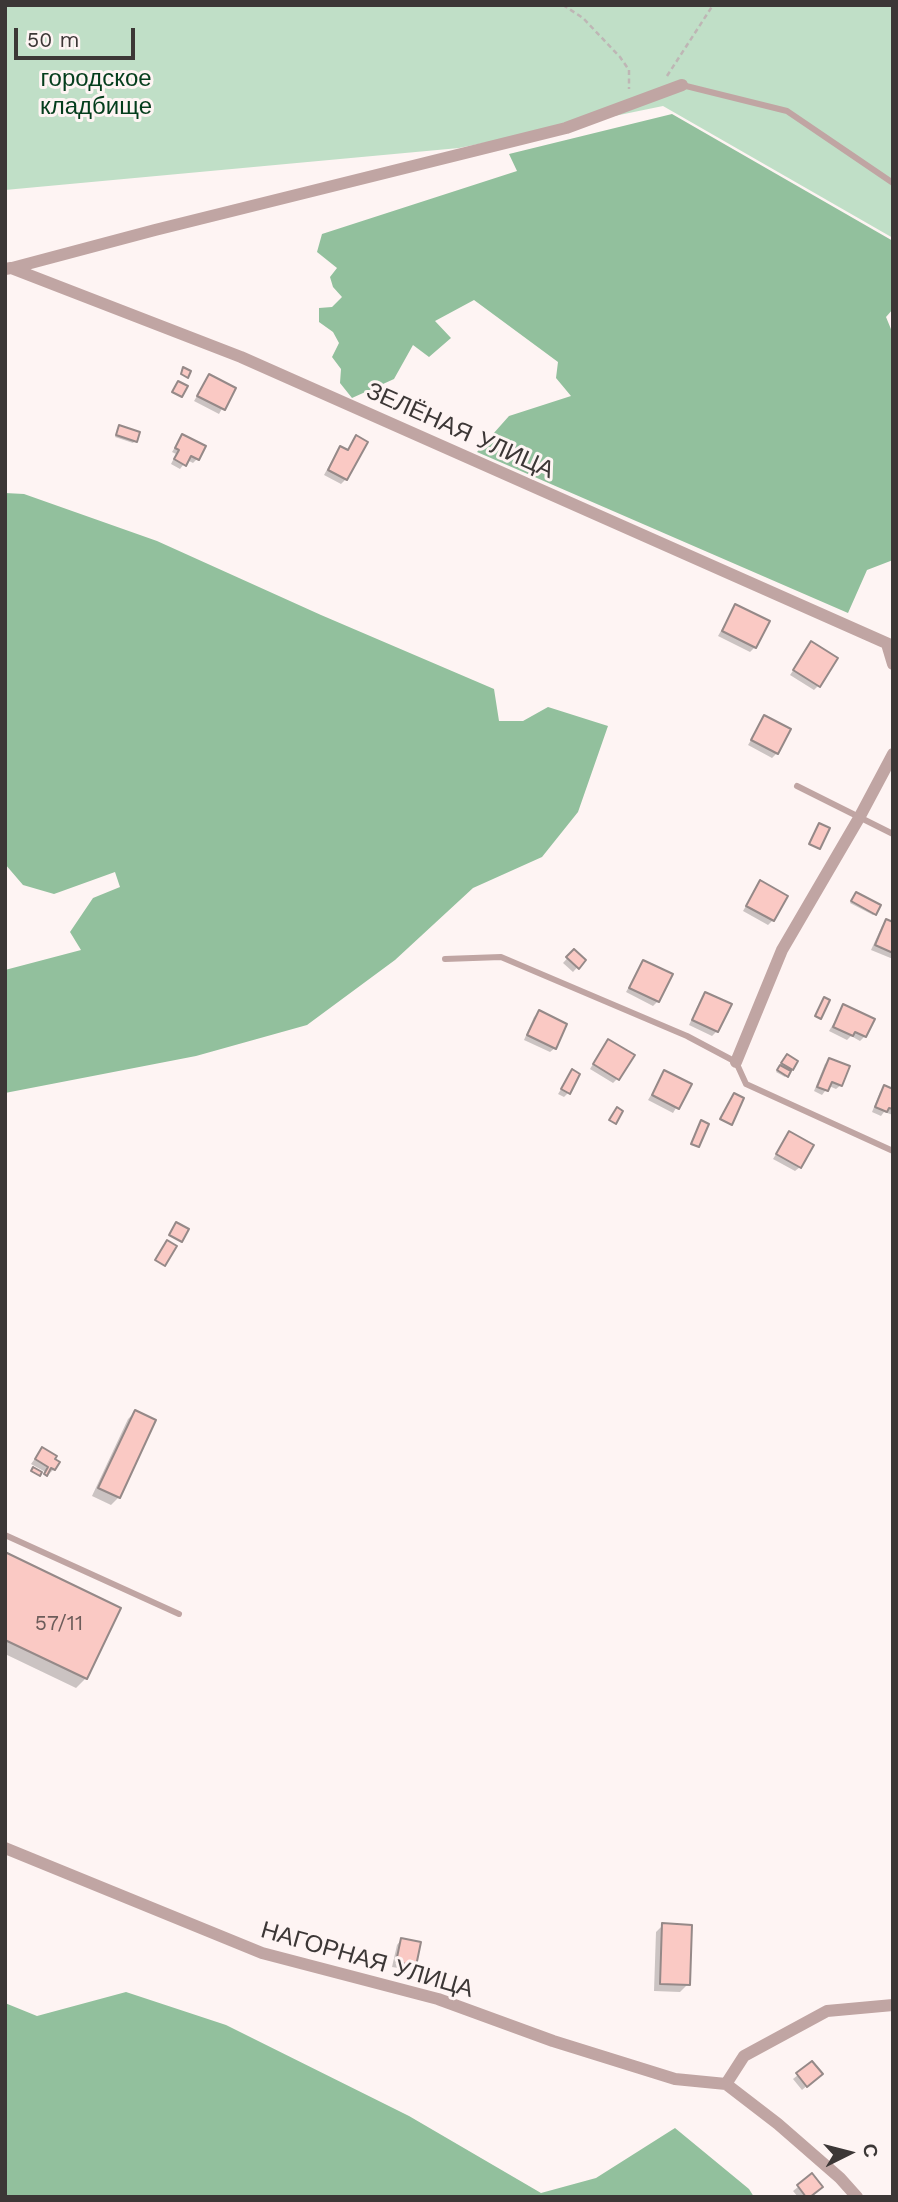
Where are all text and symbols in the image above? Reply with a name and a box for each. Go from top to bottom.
scale bar [18,14,138,58]
text: 50 m [27,27,79,52]
park label: городское кладбище [40,65,152,121]
street label: ЗЕЛЁНАЯ УЛИЦА [362,377,558,485]
house number: 57/11 [35,1611,83,1637]
street label: НАГОРНАЯ УЛИЦА [257,1916,477,2004]
north arrow [814,2118,884,2188]
text: С [858,2143,883,2159]

